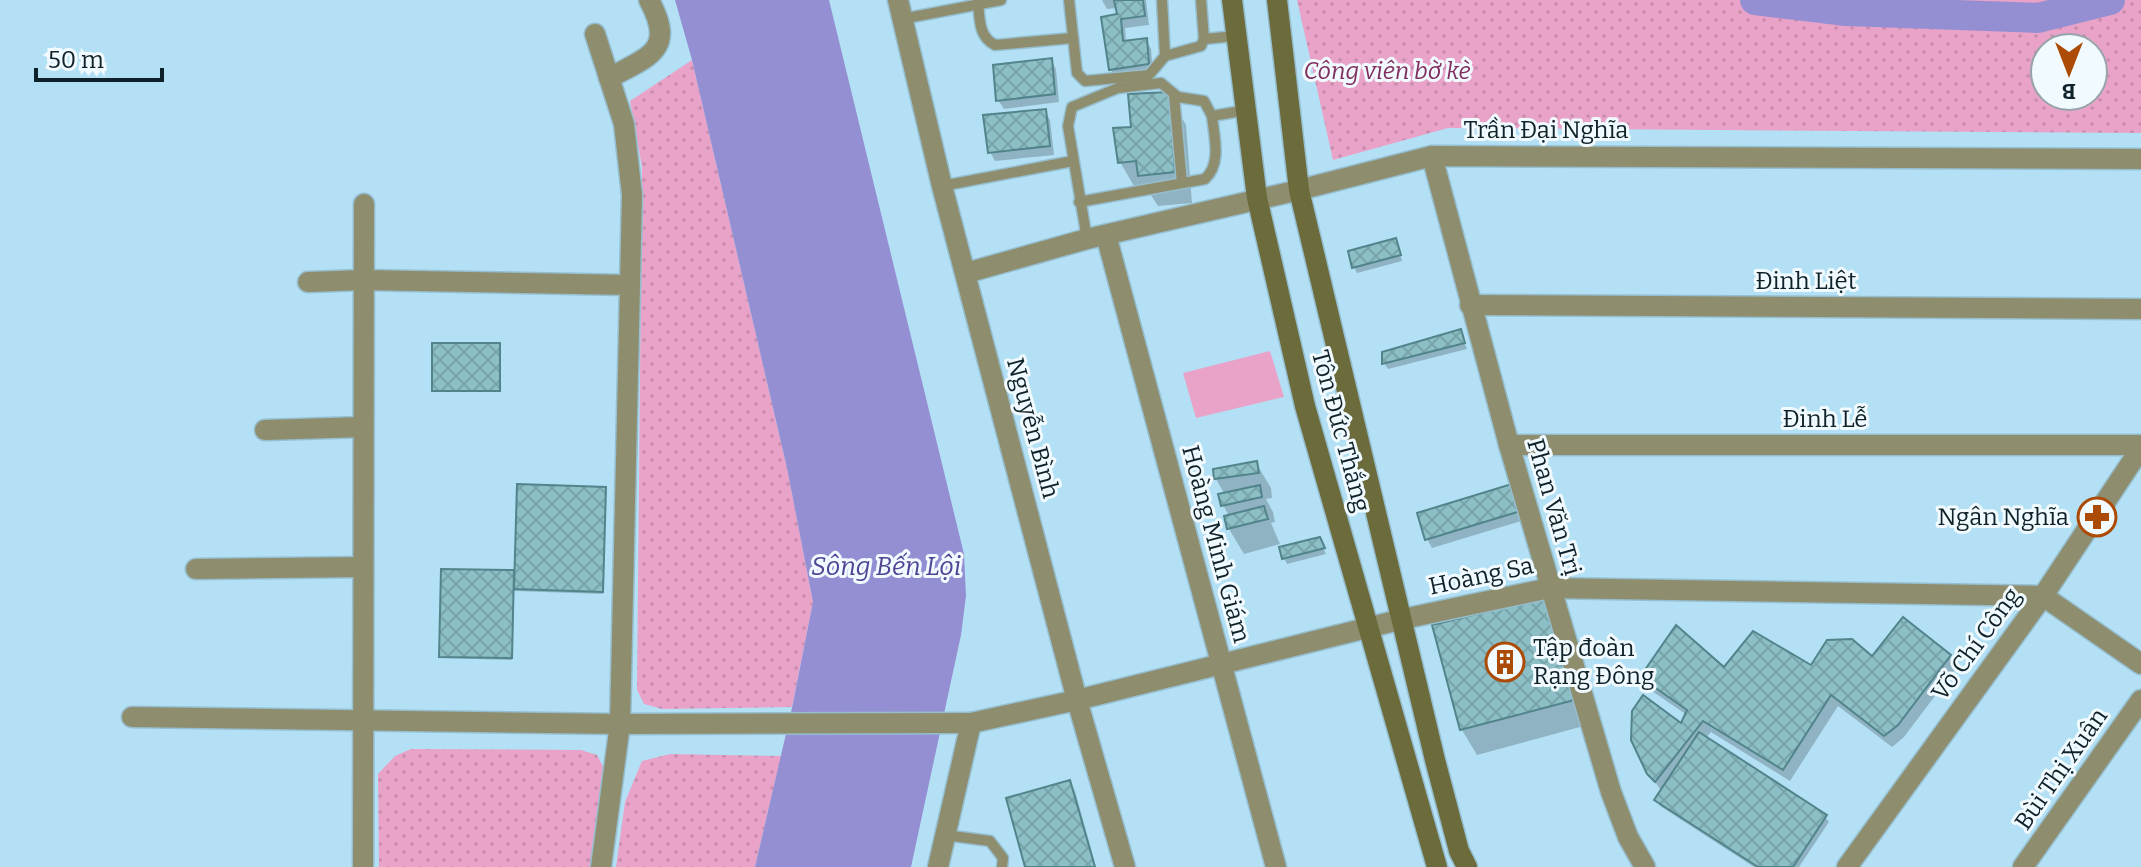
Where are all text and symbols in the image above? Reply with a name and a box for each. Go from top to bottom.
scale bar [36,32,162,82]
north arrow [2029,32,2109,112]
text: 50 m [48,46,104,74]
park label: Công viên bờ kè [1304,57,1470,85]
text: B [2062,78,2076,105]
street label: Trần Đại Nghĩa [1464,116,1628,144]
street label: Đinh Liệt [1756,267,1857,295]
street label: Tôn Đức Thắng [1306,347,1376,515]
street label: Nguyễn Bình [1001,355,1065,501]
street label: Đinh Lễ [1782,405,1868,433]
street label: Phan Văn Trị [1521,436,1587,578]
street label: Hoàng Minh Giám [1176,442,1256,646]
pharmacy icon: Ngân Nghĩa [2076,496,2118,538]
place label: Ngân Nghĩa [1938,503,2069,531]
water label: Sông Bến Lội [811,551,961,582]
street label: Hoàng Sa [1426,551,1536,601]
street label: Võ Chí Công [1926,582,2026,706]
place label: Tập đoàn Rạng Đông [1533,634,1654,690]
building icon: Tập đoàn Rạng Đông [1484,641,1526,683]
street label: Bùi Thị Xuân [2009,703,2113,835]

